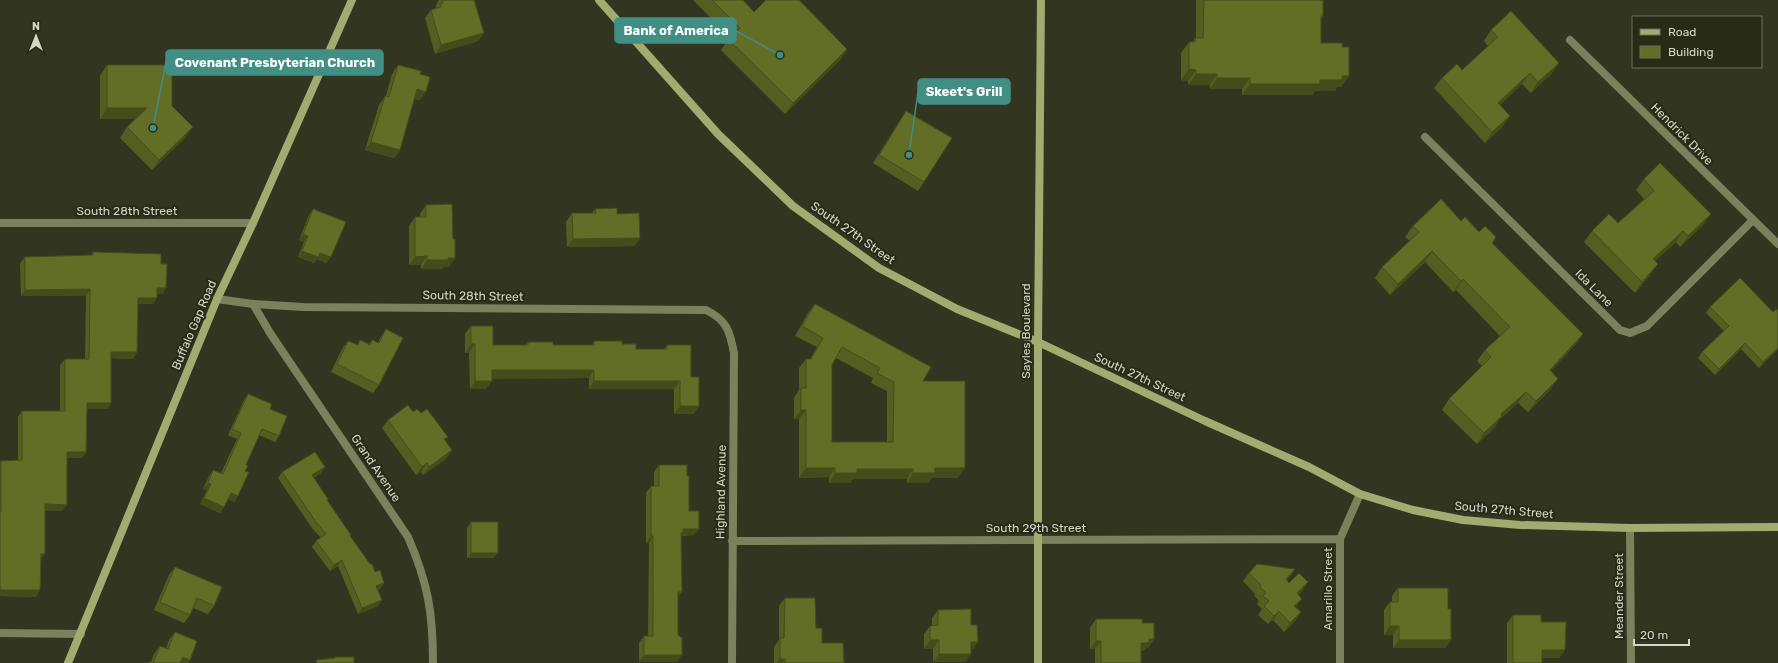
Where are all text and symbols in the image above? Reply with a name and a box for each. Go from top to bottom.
north arrow [16,16,56,56]
legend [1632,16,1762,68]
callout: Bank of America [615,18,736,43]
text: N [32,20,40,33]
text: Bank of America [623,23,729,38]
text: Road [1668,25,1696,39]
text: Building [1668,45,1714,59]
callout: Covenant Presbyterian Church [166,50,383,75]
text: Covenant Presbyterian Church [175,55,375,70]
callout: Skeet's Grill [918,79,1010,104]
text: Skeet's Grill [926,84,1002,99]
street label: Hendrick Drive [1648,100,1716,168]
street label: South 27th Street [808,199,898,267]
street label: South 28th Street [77,204,178,218]
street label: Ida Lane [1572,266,1616,310]
street label: Buffalo Gap Road [169,278,219,372]
street label: Sayles Boulevard [1019,283,1033,379]
street label: South 28th Street [422,288,524,304]
street label: South 27th Street [1092,350,1188,404]
street label: Grand Avenue [348,432,404,505]
street label: Highland Avenue [713,444,729,539]
street label: South 27th Street [1454,499,1554,521]
street label: South 29th Street [986,521,1086,535]
street label: Amarillo Street [1321,547,1335,631]
street label: Meander Street [1612,553,1626,639]
scale bar [1634,621,1689,647]
text: 20 m [1640,628,1668,642]

